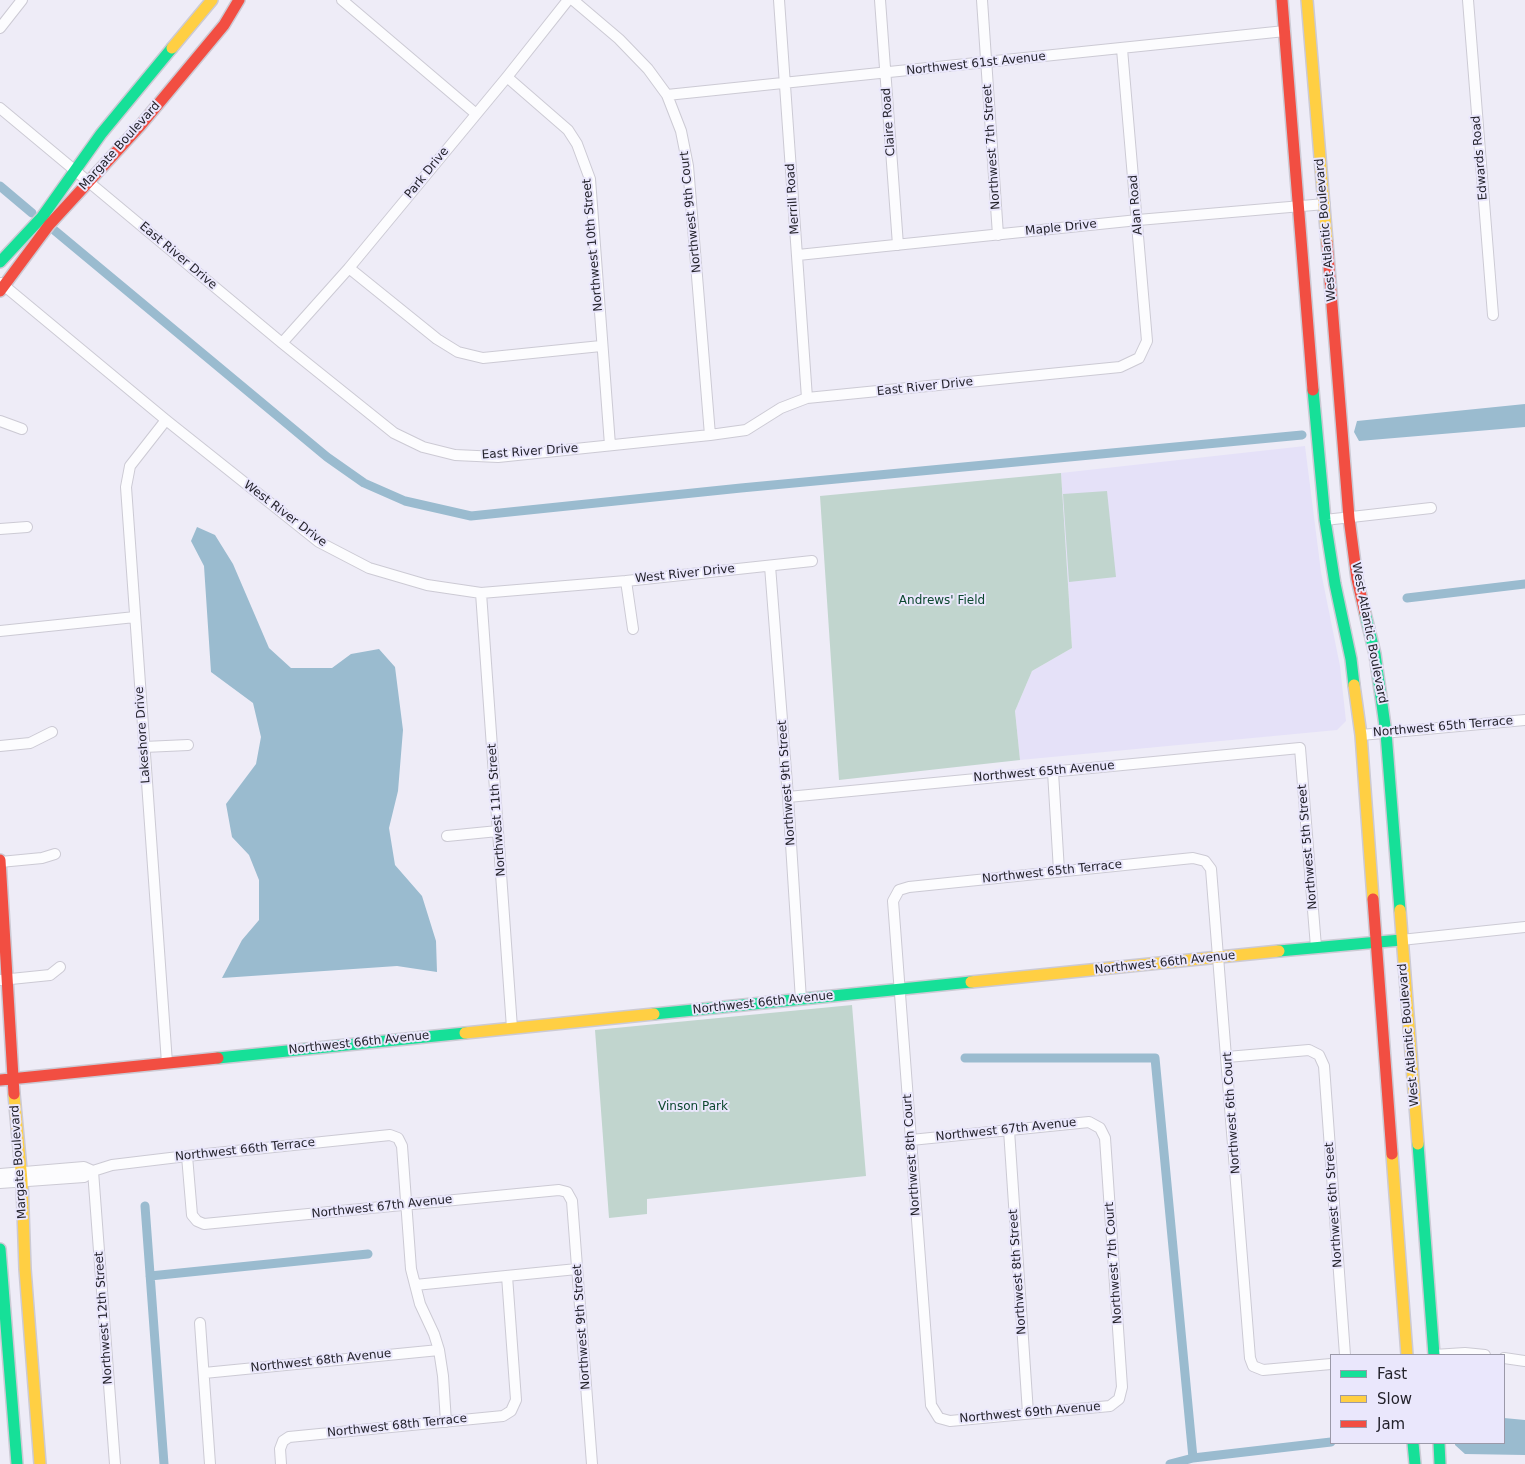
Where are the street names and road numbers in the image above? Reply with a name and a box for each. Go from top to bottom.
street label: Northwest 61st Avenue [906,50,1046,78]
street label: Northwest 7th Street [980,84,1004,210]
street label: Claire Road [879,87,899,157]
street label: Margate Boulevard [77,99,163,193]
street label: Edwards Road [1469,115,1491,201]
street label: Park Drive [402,144,452,202]
street label: Northwest 9th Court [677,150,705,274]
street label: West Atlantic Boulevard [1313,158,1339,302]
street label: Merrill Road [783,163,803,235]
street label: Alan Road [1126,174,1146,236]
street label: Northwest 10th Street [580,178,606,312]
street label: Maple Drive [1025,217,1097,239]
street label: East River Drive [136,219,220,293]
street label: East River Drive [876,375,974,399]
street label: East River Drive [481,441,579,463]
street label: West River Drive [241,478,329,550]
street label: West Atlantic Boulevard [1348,561,1390,705]
street label: West River Drive [634,562,736,586]
street label: Lakeshore Drive [132,686,154,784]
street label: Northwest 65th Terrace [1372,714,1514,740]
street label: Northwest 9th Street [775,720,799,846]
street label: Northwest 11th Street [485,743,509,877]
street label: Northwest 65th Avenue [973,759,1115,785]
street label: Northwest 5th Street [1295,784,1321,910]
street label: Northwest 65th Terrace [981,857,1123,887]
street label: Northwest 66th Avenue [1094,948,1236,978]
street label: West Atlantic Boulevard [1396,963,1422,1107]
street label: Northwest 66th Avenue [692,988,834,1018]
street label: Northwest 66th Avenue [288,1028,430,1058]
street label: Northwest 6th Court [1221,1052,1243,1174]
street label: Northwest 8th Court [901,1094,923,1216]
street label: Margate Boulevard [8,1105,30,1219]
street label: Northwest 67th Avenue [935,1115,1077,1145]
street label: Northwest 66th Terrace [174,1135,316,1165]
street label: Northwest 6th Street [1322,1142,1346,1268]
street label: Northwest 67th Avenue [311,1192,453,1222]
street label: Northwest 7th Court [1103,1202,1125,1324]
street label: Northwest 8th Street [1006,1209,1030,1335]
street label: Northwest 12th Street [92,1251,116,1385]
street label: Northwest 9th Street [570,1264,594,1390]
street label: Northwest 68th Avenue [250,1346,392,1376]
street label: Northwest 69th Avenue [959,1400,1101,1426]
street label: Northwest 68th Terrace [326,1411,468,1441]

